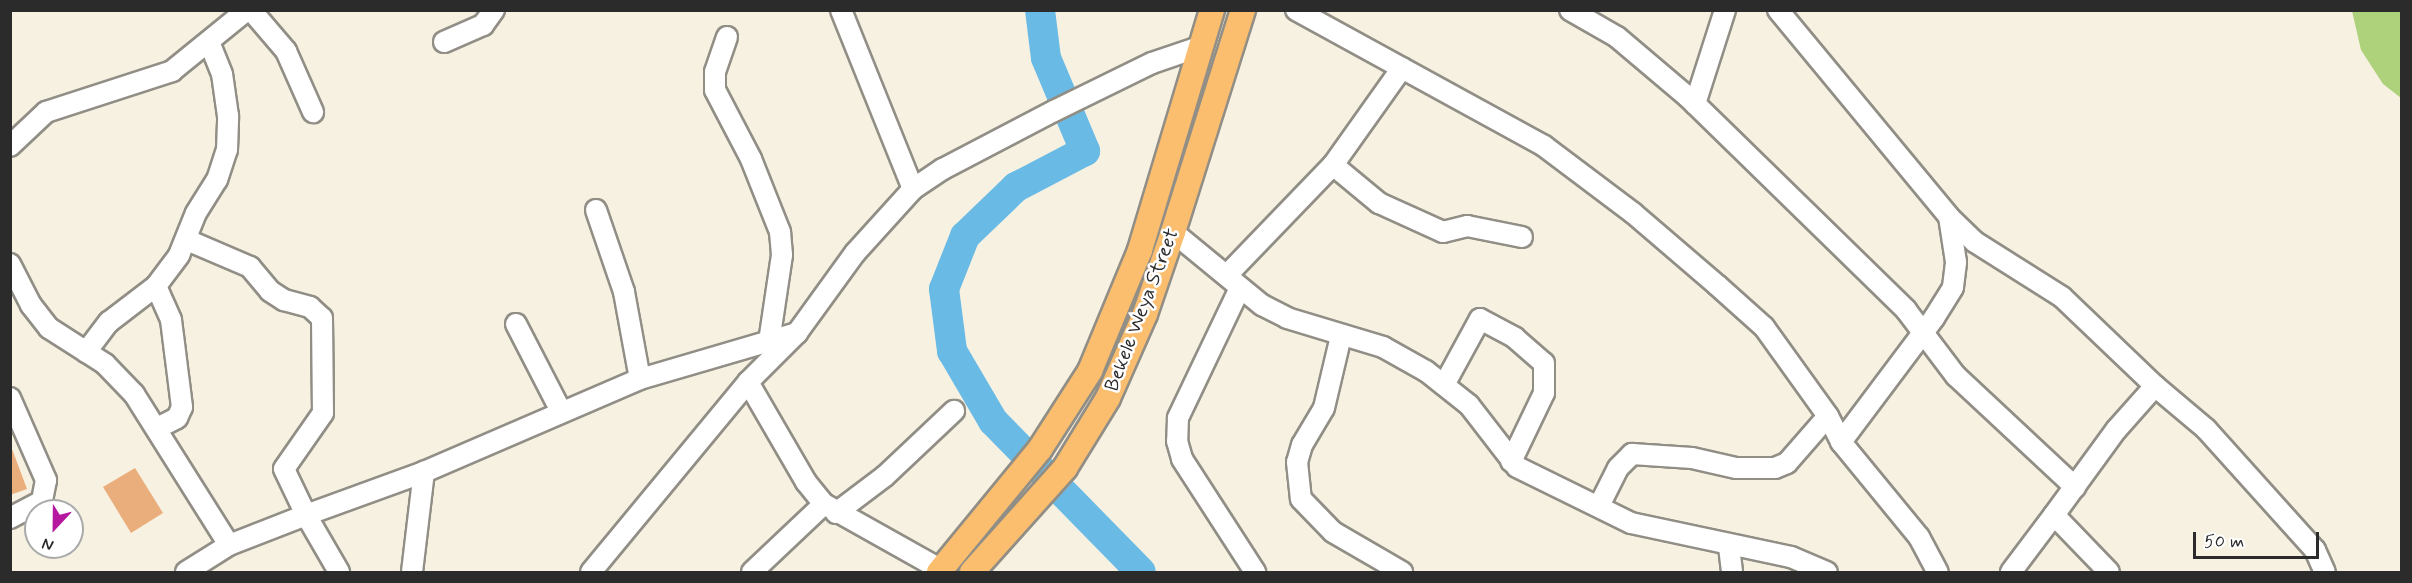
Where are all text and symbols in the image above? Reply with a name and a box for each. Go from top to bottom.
street label: Bekele Weya Street [1100,226,1184,394]
north arrow [24,499,84,559]
scale bar [2196,520,2322,558]
text: 50 m [2204,530,2244,554]
text: N [39,533,57,556]

